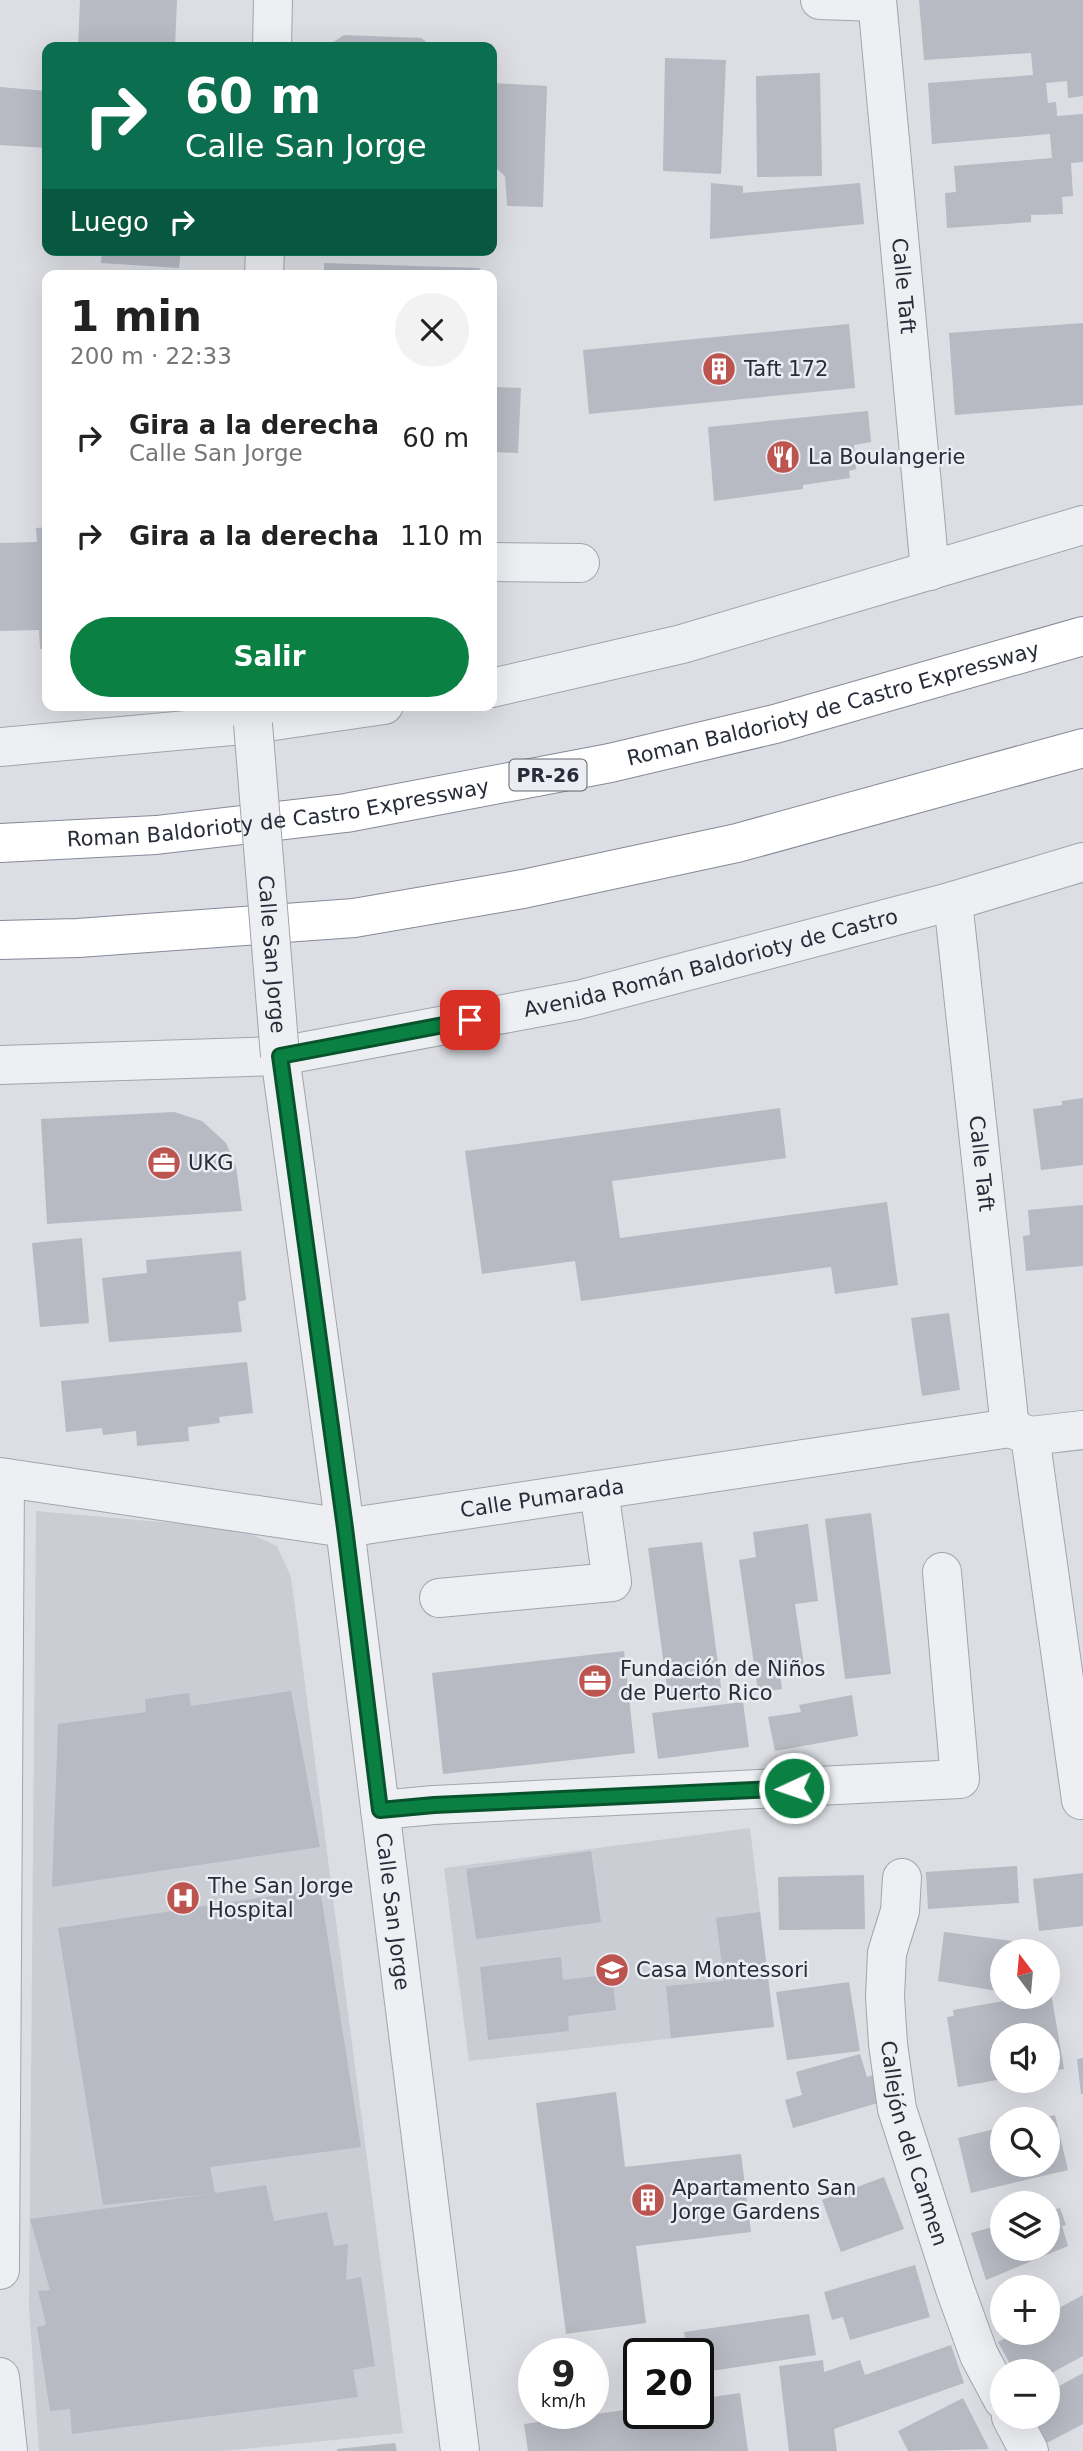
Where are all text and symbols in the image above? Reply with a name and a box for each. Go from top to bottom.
text: 60 m [185,68,321,125]
icon: right [70,70,161,161]
text: Calle San Jorge [185,127,427,165]
icon: right [163,203,201,241]
text: Luego [70,207,149,237]
street label: Calle Taft [887,237,920,335]
text: 1 min [70,292,202,341]
button: close [395,293,469,367]
text: 200 m · 22:33 [70,343,232,369]
building icon: Taft 172 [700,350,738,388]
place label: Taft 172 [743,357,828,381]
text: Gira a la derecha [129,410,379,440]
icon: right [70,419,108,457]
text: 60 m [402,423,469,453]
restaurant icon: La Boulangerie [764,438,802,476]
text: Calle San Jorge [129,440,303,466]
place label: La Boulangerie [808,445,965,469]
icon: right [70,517,108,555]
text: Gira a la derecha [129,521,379,551]
text: 110 m [400,521,483,551]
button: Salir [70,617,469,697]
street label: Roman Baldorioty de Castro Expressway [625,637,1042,771]
road number: PR-26 [510,760,586,790]
street label: Roman Baldorioty de Castro Expressway [66,774,491,852]
street label: Calle San Jorge [253,874,290,1034]
street label: Avenida Román Baldorioty de Castro [522,904,900,1022]
pin [440,990,500,1050]
icon: arrive [451,1001,489,1039]
street label: Calle Taft [964,1114,998,1213]
office icon: UKG [145,1144,183,1182]
place label: UKG [188,1151,233,1175]
street label: Calle Pumarada [458,1474,626,1523]
place label: Fundación de Niños de Puerto Rico [620,1657,826,1705]
office icon: Fundación de Niños de Puerto Rico [576,1662,614,1700]
position arrow [757,1751,831,1825]
street label: Calle San Jorge [371,1831,415,1992]
place label: The San Jorge Hospital [207,1874,353,1922]
hospital icon: The San Jorge Hospital [164,1879,202,1917]
north arrow [990,1939,1060,2009]
map controls [990,1939,1060,2429]
school or university icon: Casa Montessori [593,1951,631,1989]
place label: Casa Montessori [636,1958,809,1982]
button: sound [990,2023,1060,2093]
street label: Callejón del Carmen [876,2039,952,2249]
button: search [990,2107,1060,2177]
place label: Apartamento San Jorge Gardens [670,2176,856,2224]
building icon: Apartamento San Jorge Gardens [629,2181,667,2219]
button: layers [990,2191,1060,2261]
button: + [990,2275,1060,2345]
speed limit sign: 20 [623,2338,714,2429]
text: 9 [551,2354,576,2394]
button: − [990,2359,1060,2429]
text: km/h [541,2390,586,2411]

